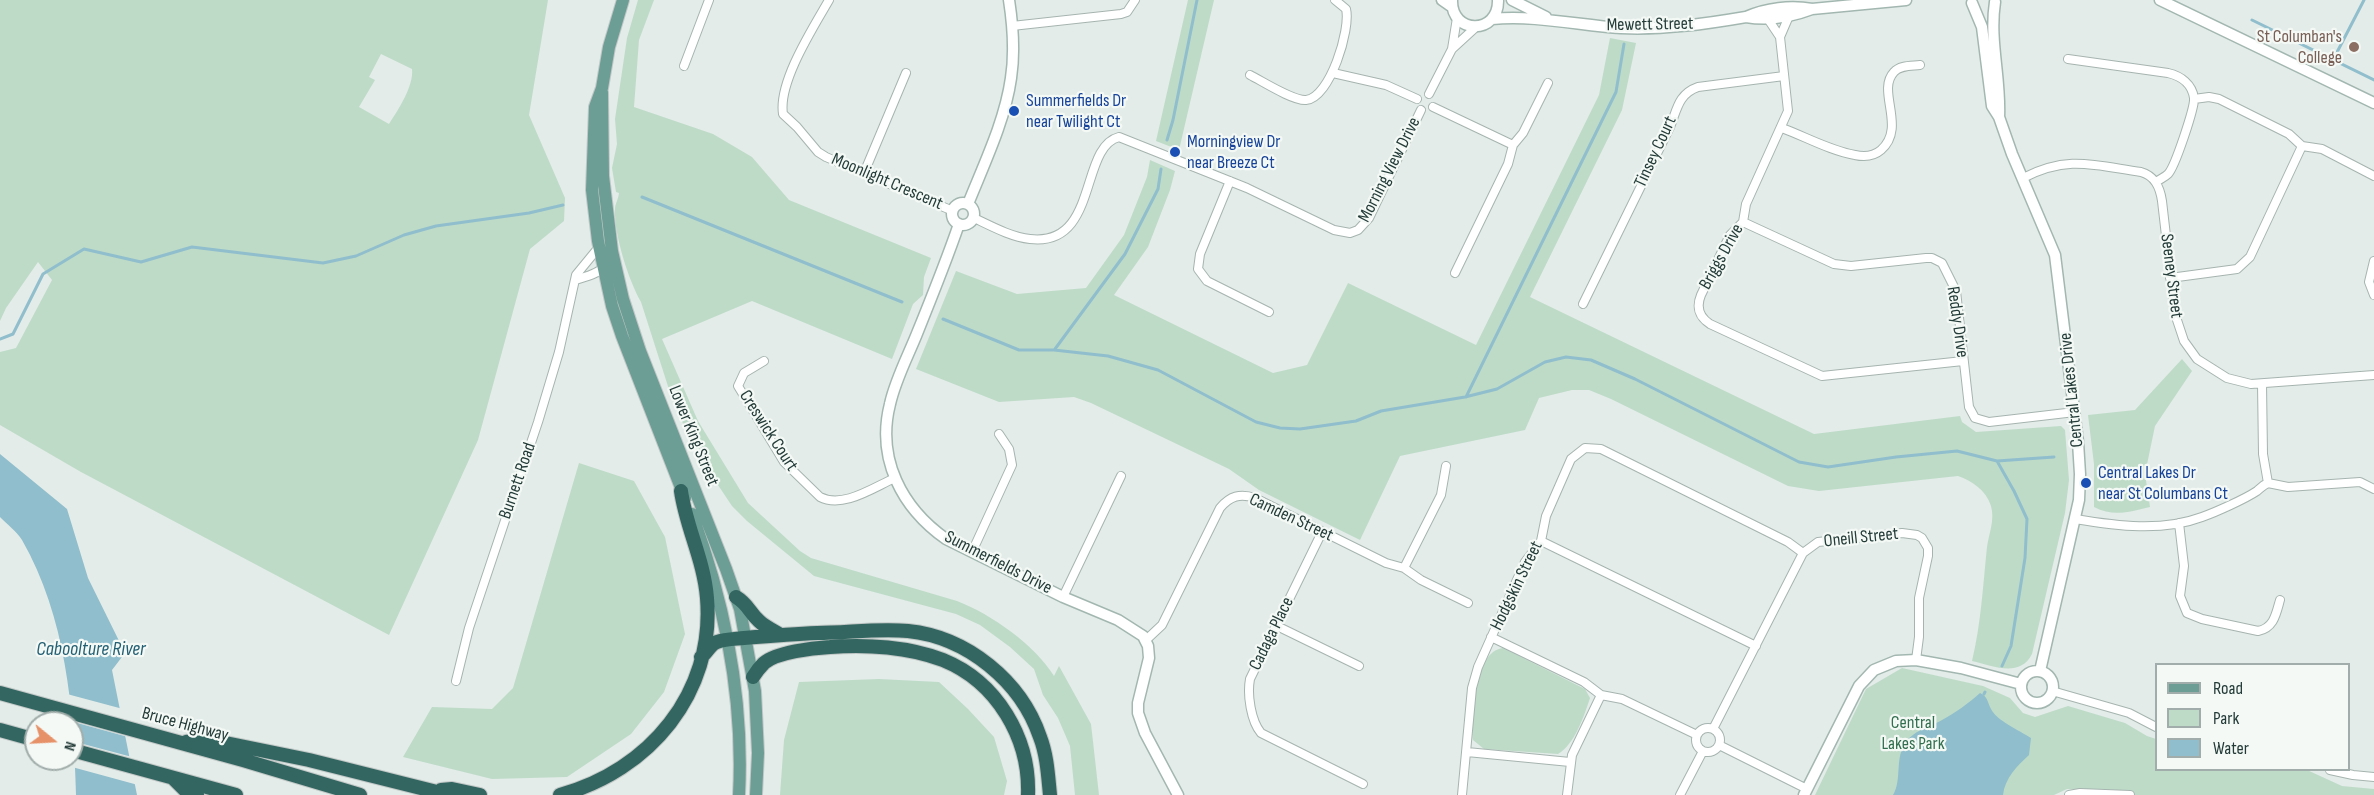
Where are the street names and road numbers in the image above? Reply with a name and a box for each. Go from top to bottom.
street label: Mewett Street [1606,13,1694,37]
street label: Tinsey Court [1630,113,1682,191]
street label: Morning View Drive [1354,114,1426,226]
street label: Moonlight Crescent [828,149,946,215]
street label: Briggs Drive [1695,220,1749,294]
street label: Seeney Street [2155,233,2187,319]
street label: Reddy Drive [1941,285,1973,359]
street label: Central Lakes Drive [2055,332,2089,448]
street label: Lower King Street [663,383,723,489]
street label: Creswick Court [734,387,802,475]
street label: Burnett Road [495,440,541,522]
street label: Camden Street [1246,489,1336,547]
street label: Oneill Street [1823,523,1899,553]
street label: Summerfields Drive [941,527,1055,599]
street label: Hodgskin Street [1486,538,1548,634]
street label: Cadaga Place [1245,594,1299,674]
street label: Bruce Highway [139,703,231,747]

